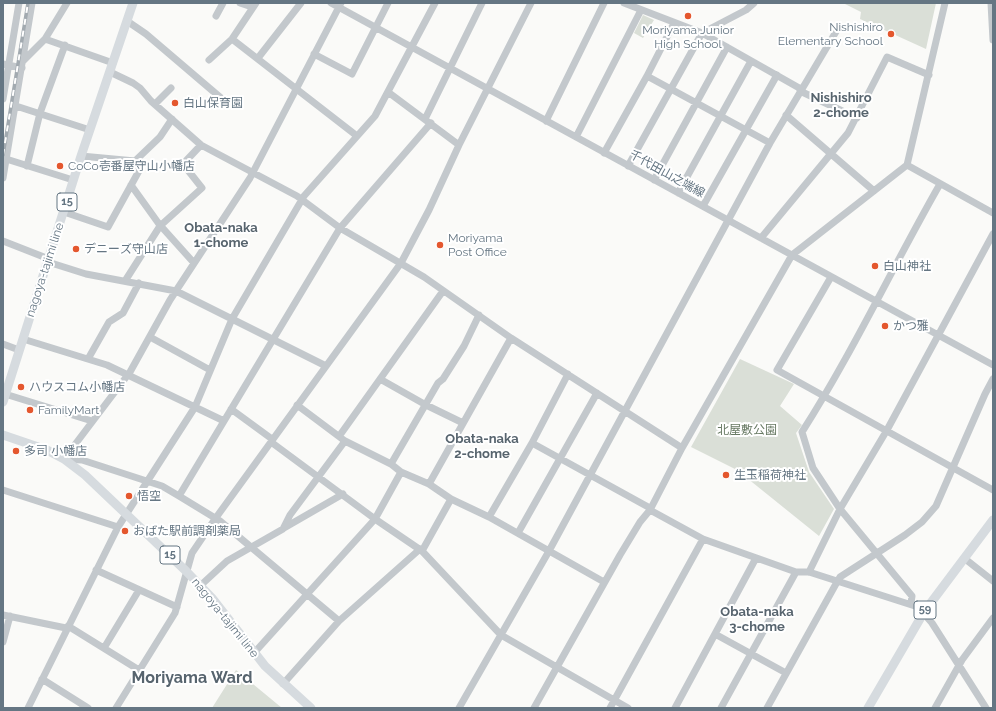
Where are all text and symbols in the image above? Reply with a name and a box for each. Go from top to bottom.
marker: Moriyama Junior High School [683,11,693,21]
place label: Nishishiro Elementary School [778,20,883,48]
place label: Moriyama Junior High School [642,23,734,51]
marker: Nishishiro Elementary School [886,29,896,39]
district label: Nishishiro 2-chome [810,90,872,121]
place label: 白山保育園 [183,96,243,110]
marker: 白山保育園 [170,98,180,108]
street label: 千代田山之端線 [627,147,707,201]
place label: CoCo壱番屋守山小幡店 [68,159,195,173]
marker: CoCo壱番屋守山小幡店 [55,161,65,171]
road number: 15 [57,193,77,211]
district label: Obata-naka 1-chome [184,220,258,251]
street label: nagoya-tajimi line [23,221,67,319]
place label: Moriyama Post Office [448,231,507,259]
marker: Moriyama Post Office [435,240,445,250]
place label: デニーズ守山店 [84,242,168,256]
marker: デニーズ守山店 [71,244,81,254]
place label: 白山神社 [883,259,931,273]
marker: 白山神社 [870,261,880,271]
place label: かつ雅 [893,319,929,333]
marker: かつ雅 [880,321,890,331]
place label: ハウスコム小幡店 [29,380,125,394]
marker: ハウスコム小幡店 [16,382,26,392]
place label: FamilyMart [38,403,99,417]
marker: FamilyMart [25,405,35,415]
park label: 北屋敷公園 [717,423,777,437]
district label: Obata-naka 2-chome [445,431,519,462]
place label: 多司 小幡店 [24,444,87,458]
marker: 多司 小幡店 [11,446,21,456]
place label: 生玉稲荷神社 [734,468,806,482]
marker: 生玉稲荷神社 [721,470,731,480]
place label: 悟空 [137,489,161,503]
marker: 悟空 [124,491,134,501]
place label: おばた駅前調剤薬局 [133,524,241,538]
marker: おばた駅前調剤薬局 [120,526,130,536]
road number: 15 [160,546,180,564]
street label: nagoya-tajimi line [188,575,262,661]
road number: 59 [914,601,936,619]
district label: Obata-naka 3-chome [720,604,794,635]
district label: Moriyama Ward [132,668,252,688]

